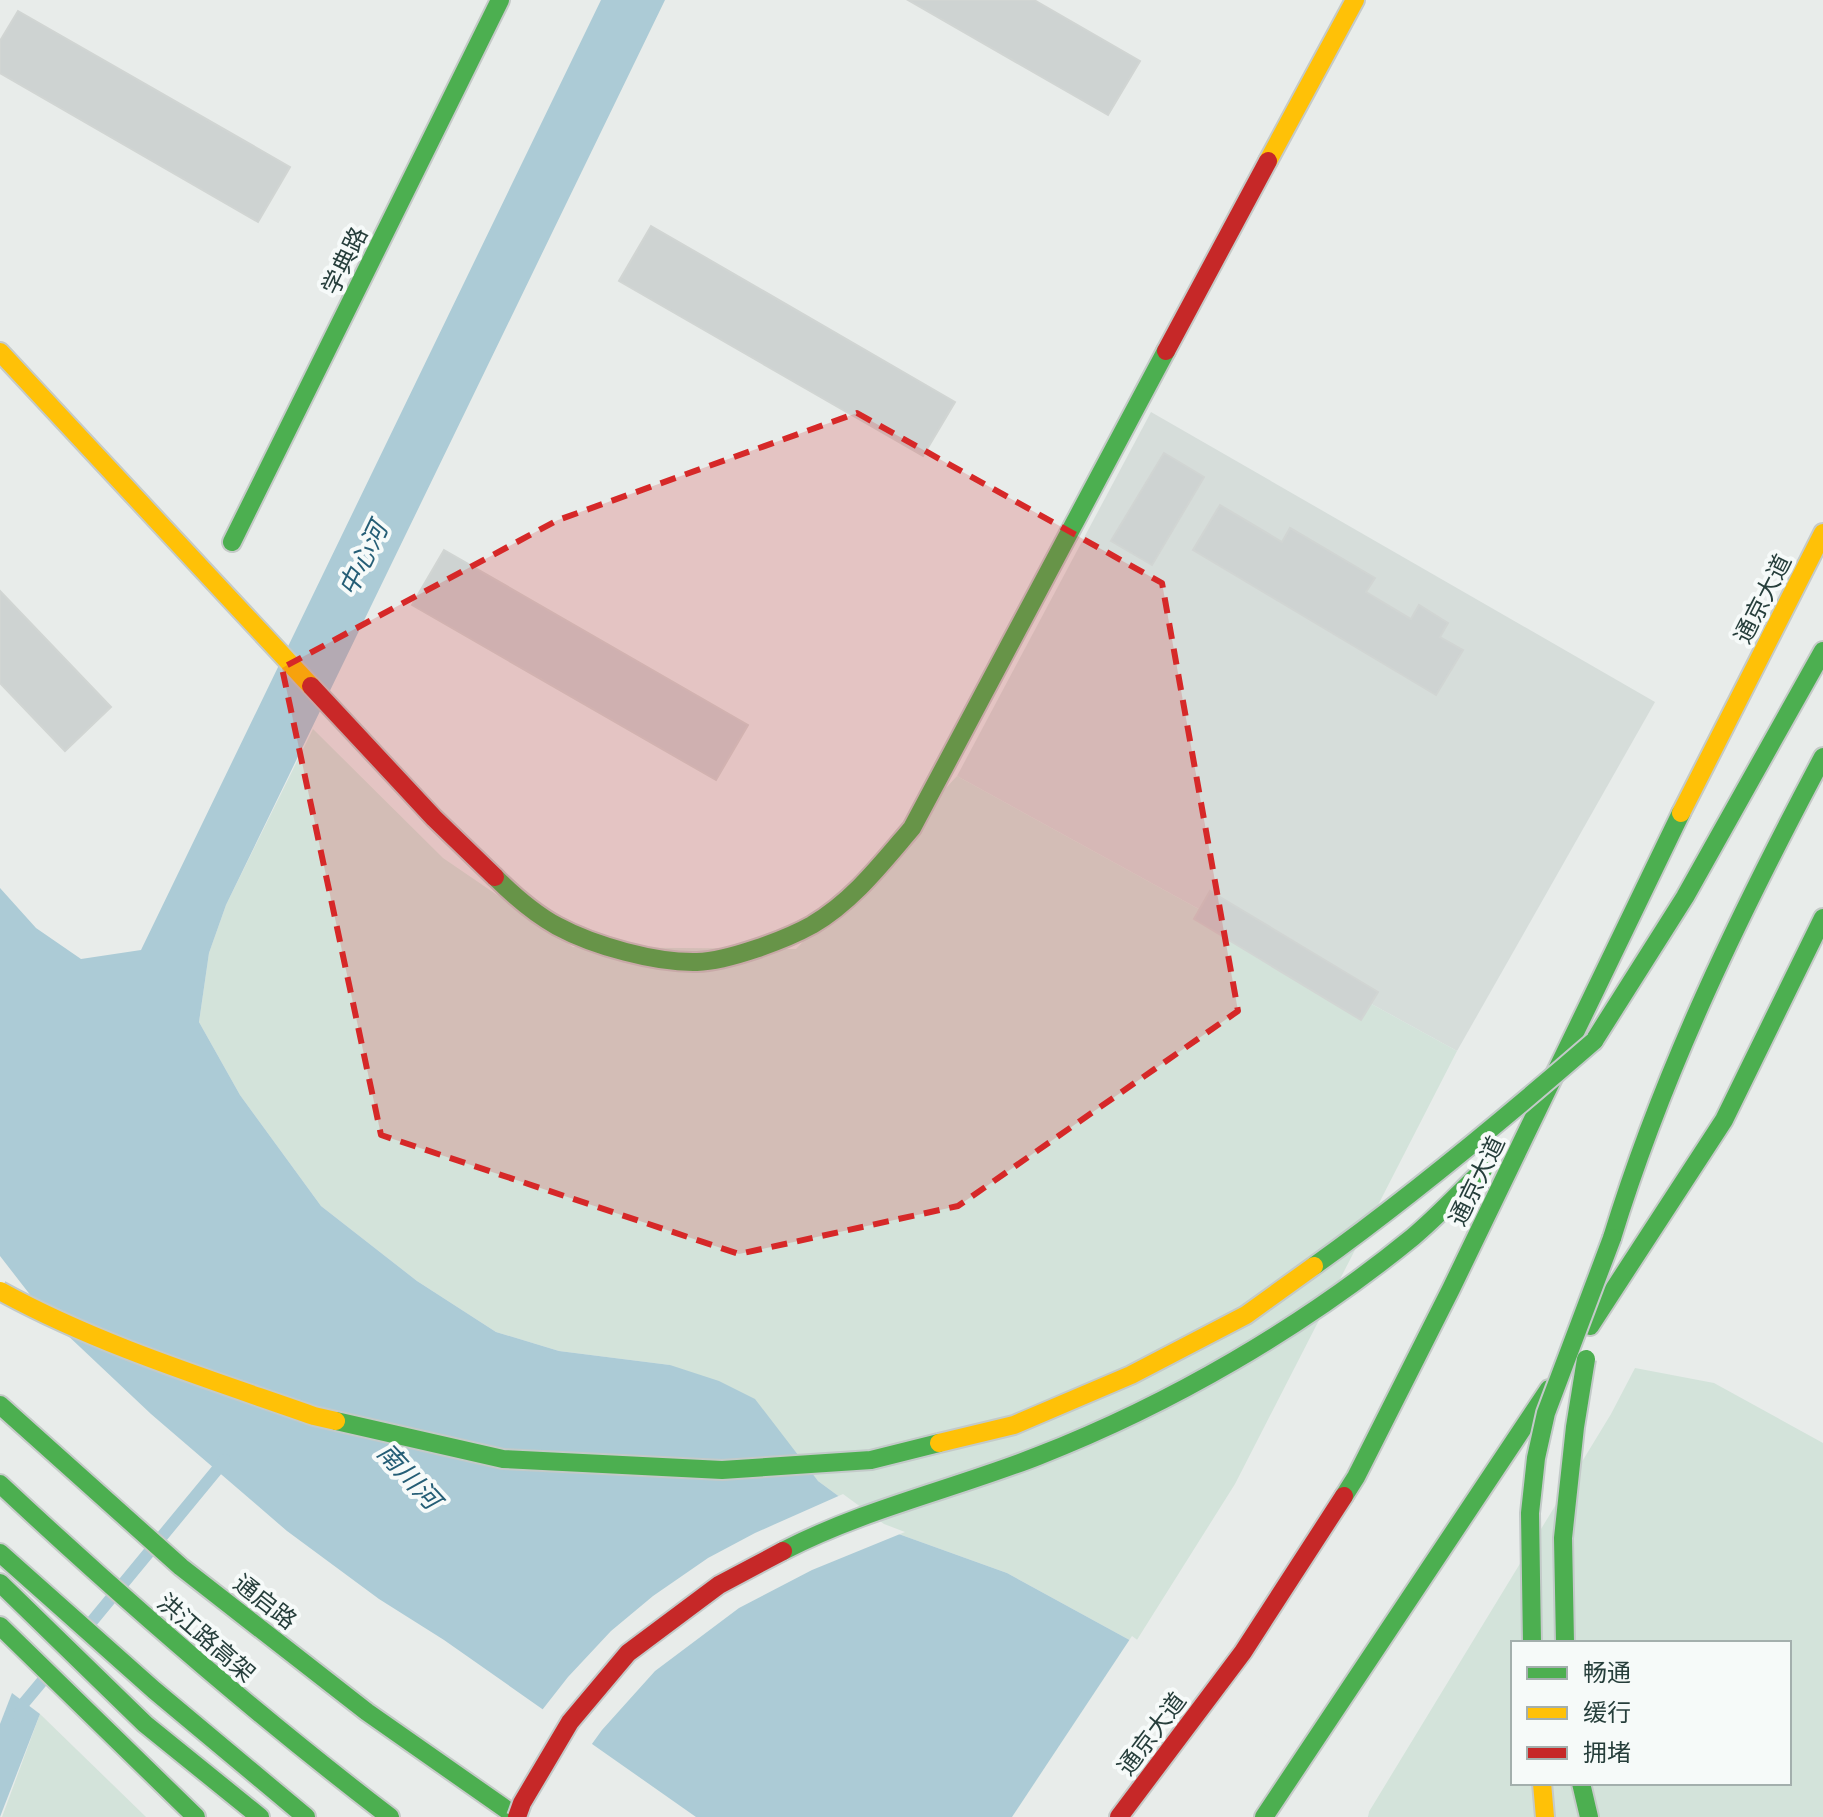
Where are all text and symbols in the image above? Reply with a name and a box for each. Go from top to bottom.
street label: 学典路 [317,223,372,299]
water label: 中心河 [332,513,396,601]
street label: 通京大道 [1729,550,1796,648]
street label: 通京大道 [1443,1132,1510,1230]
water label: 南川河 [371,1437,450,1518]
street label: 通启路 [229,1569,302,1634]
street label: 洪江路高架 [152,1588,260,1687]
legend [1511,1641,1791,1785]
text: 畅通 [1583,1659,1631,1686]
street label: 通京大道 [1112,1687,1191,1780]
text: 缓行 [1583,1699,1631,1726]
text: 拥堵 [1583,1739,1631,1766]

